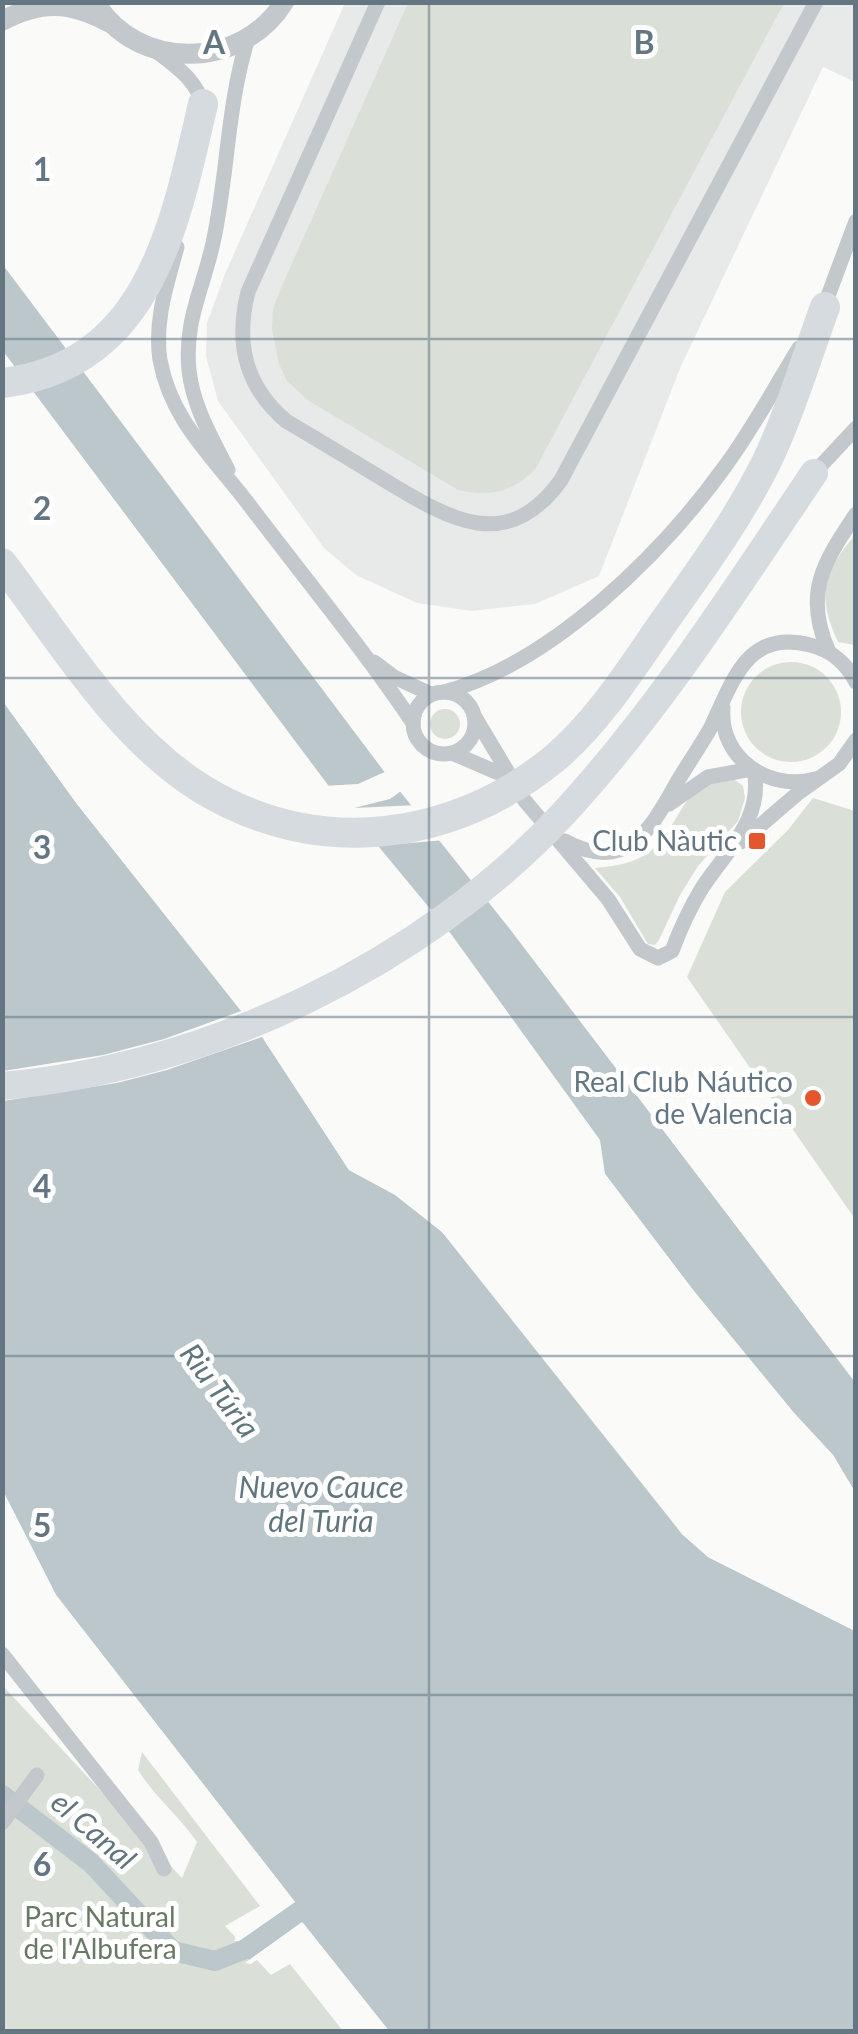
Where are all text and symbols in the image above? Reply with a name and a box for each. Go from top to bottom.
text: A [202,22,226,61]
text: B [633,22,655,61]
text: 1 [33,149,51,188]
text: 2 [33,488,51,527]
place label: Club Nàutic [592,823,737,857]
text: 3 [33,827,51,866]
marker: Club Nàutic [746,830,768,852]
place label: Real Club Náutico de Valencia [573,1064,793,1130]
marker: Real Club Náutico de Valencia [802,1087,824,1109]
text: 4 [33,1166,51,1205]
water label: Riu Túria [174,1336,268,1444]
water label: Nuevo Cauce del Turia [238,1468,404,1538]
text: 5 [33,1505,51,1544]
water label: el Canal [45,1783,144,1876]
text: 6 [33,1844,51,1883]
park label: Parc Natural de l'Albufera [23,1899,177,1965]

